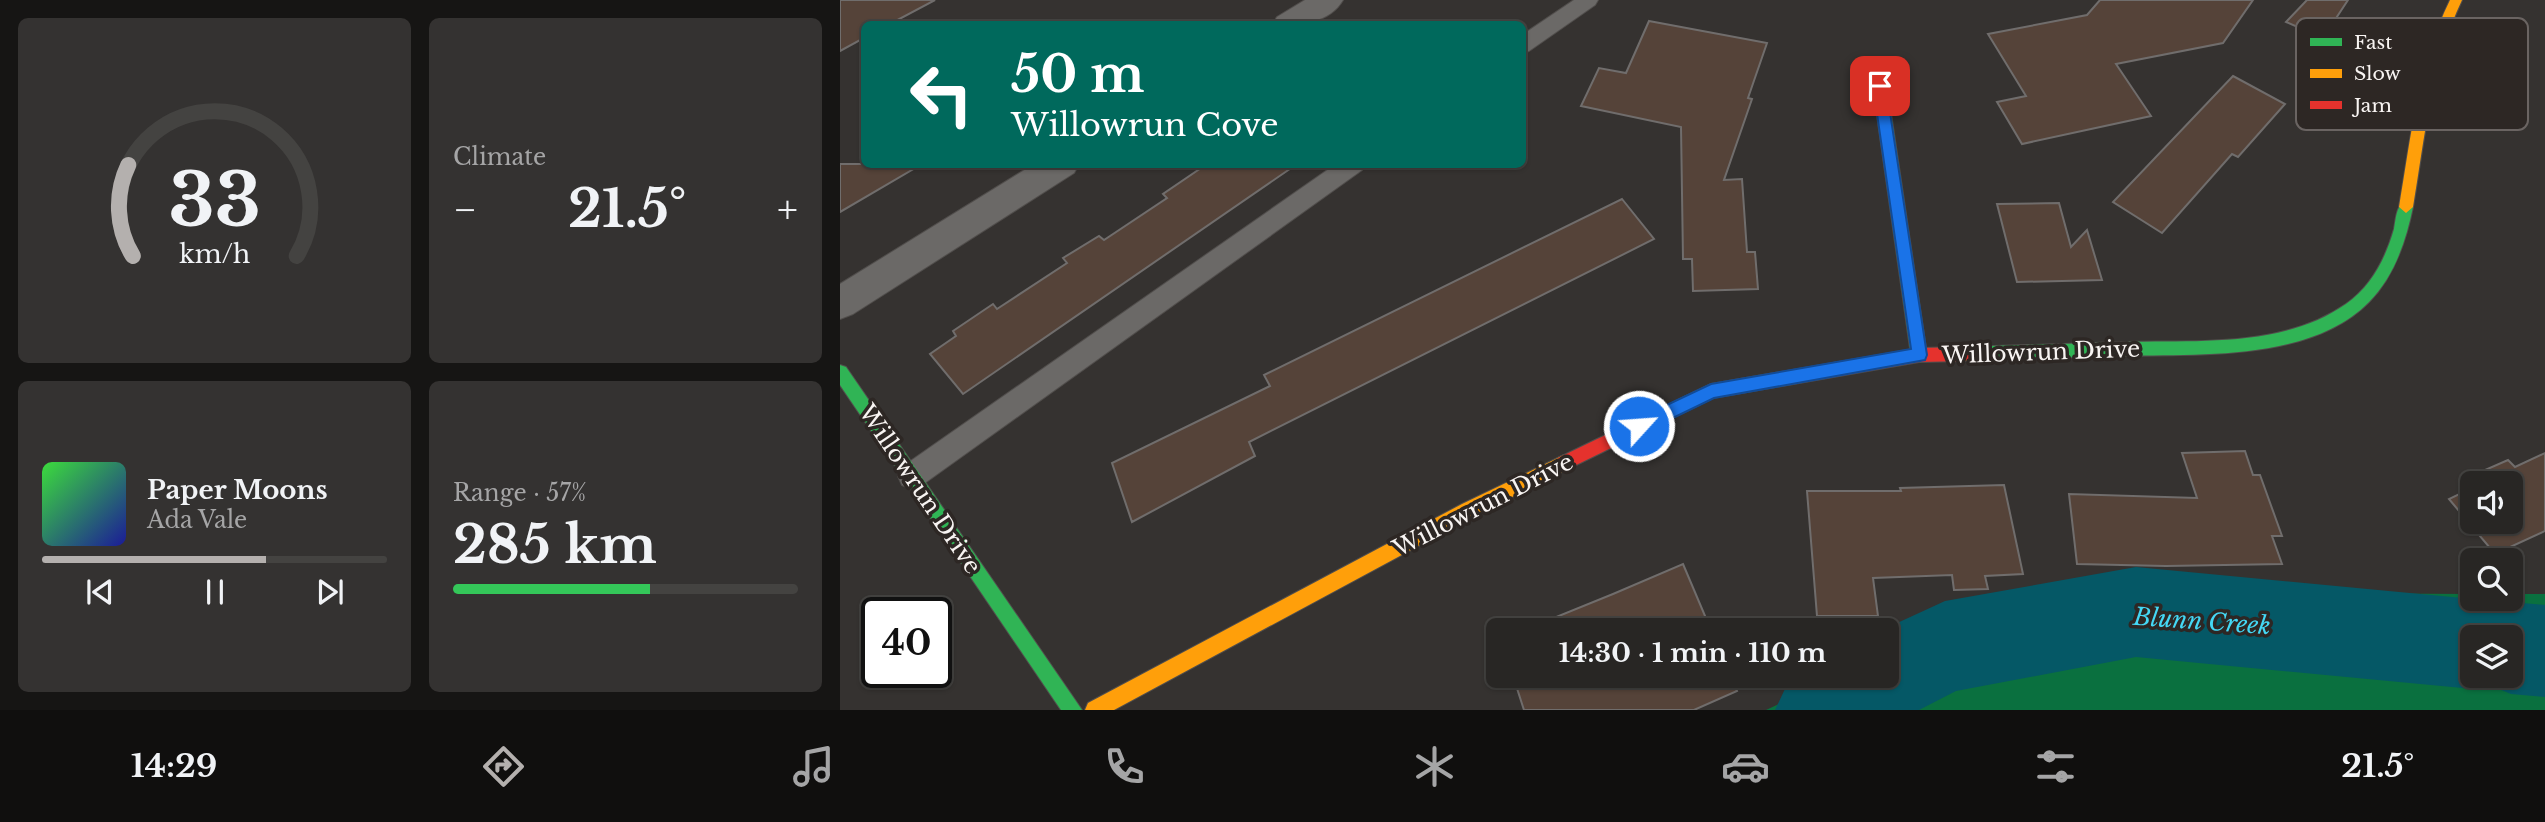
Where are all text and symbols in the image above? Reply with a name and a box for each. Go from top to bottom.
legend [2296,18,2528,130]
text: Fast [2354,31,2393,54]
text: 50 m [1011,44,1144,105]
icon: left [896,49,987,140]
pin [1850,56,1910,116]
text: Slow [2354,62,2401,85]
icon: arrive [1861,67,1899,105]
text: Jam [2351,94,2392,117]
text: Willowrun Cove [1011,105,1279,145]
text: Climate [453,143,546,171]
text: 33 [168,156,261,247]
text: 21.5° [568,177,686,241]
text: − [453,186,477,233]
text: + [777,186,798,233]
text: km/h [179,239,250,270]
street label: Willowrun Drive [1940,335,2141,369]
position arrow [1602,389,1676,463]
street label: Willowrun Drive [852,398,987,579]
street label: Willowrun Drive [1387,447,1578,563]
map controls [2460,471,2523,688]
button: sound [2460,471,2523,534]
text: Paper Moons [147,474,328,506]
text: Range · 57% [453,479,586,507]
text: Ada Vale [147,506,247,534]
text: 285 km [453,513,657,577]
button: search [2460,548,2523,611]
icon: previous [81,573,119,611]
icon: pause [196,573,234,611]
icon: next [311,573,349,611]
speed limit sign: 40 [861,597,952,688]
water label: Blunn Creek [2131,602,2272,640]
button: layers [2460,625,2523,688]
text: 14:30 · 1 min · 110 m [1559,637,1826,669]
icon: directions [479,742,528,791]
icon: music [789,742,838,791]
icon: phone [1100,742,1149,791]
icon: climate [1410,742,1459,791]
icon: car [1721,742,1770,791]
icon: filters [2031,742,2080,791]
text: 14:29 [131,746,217,786]
text: 21.5° [2341,746,2414,786]

